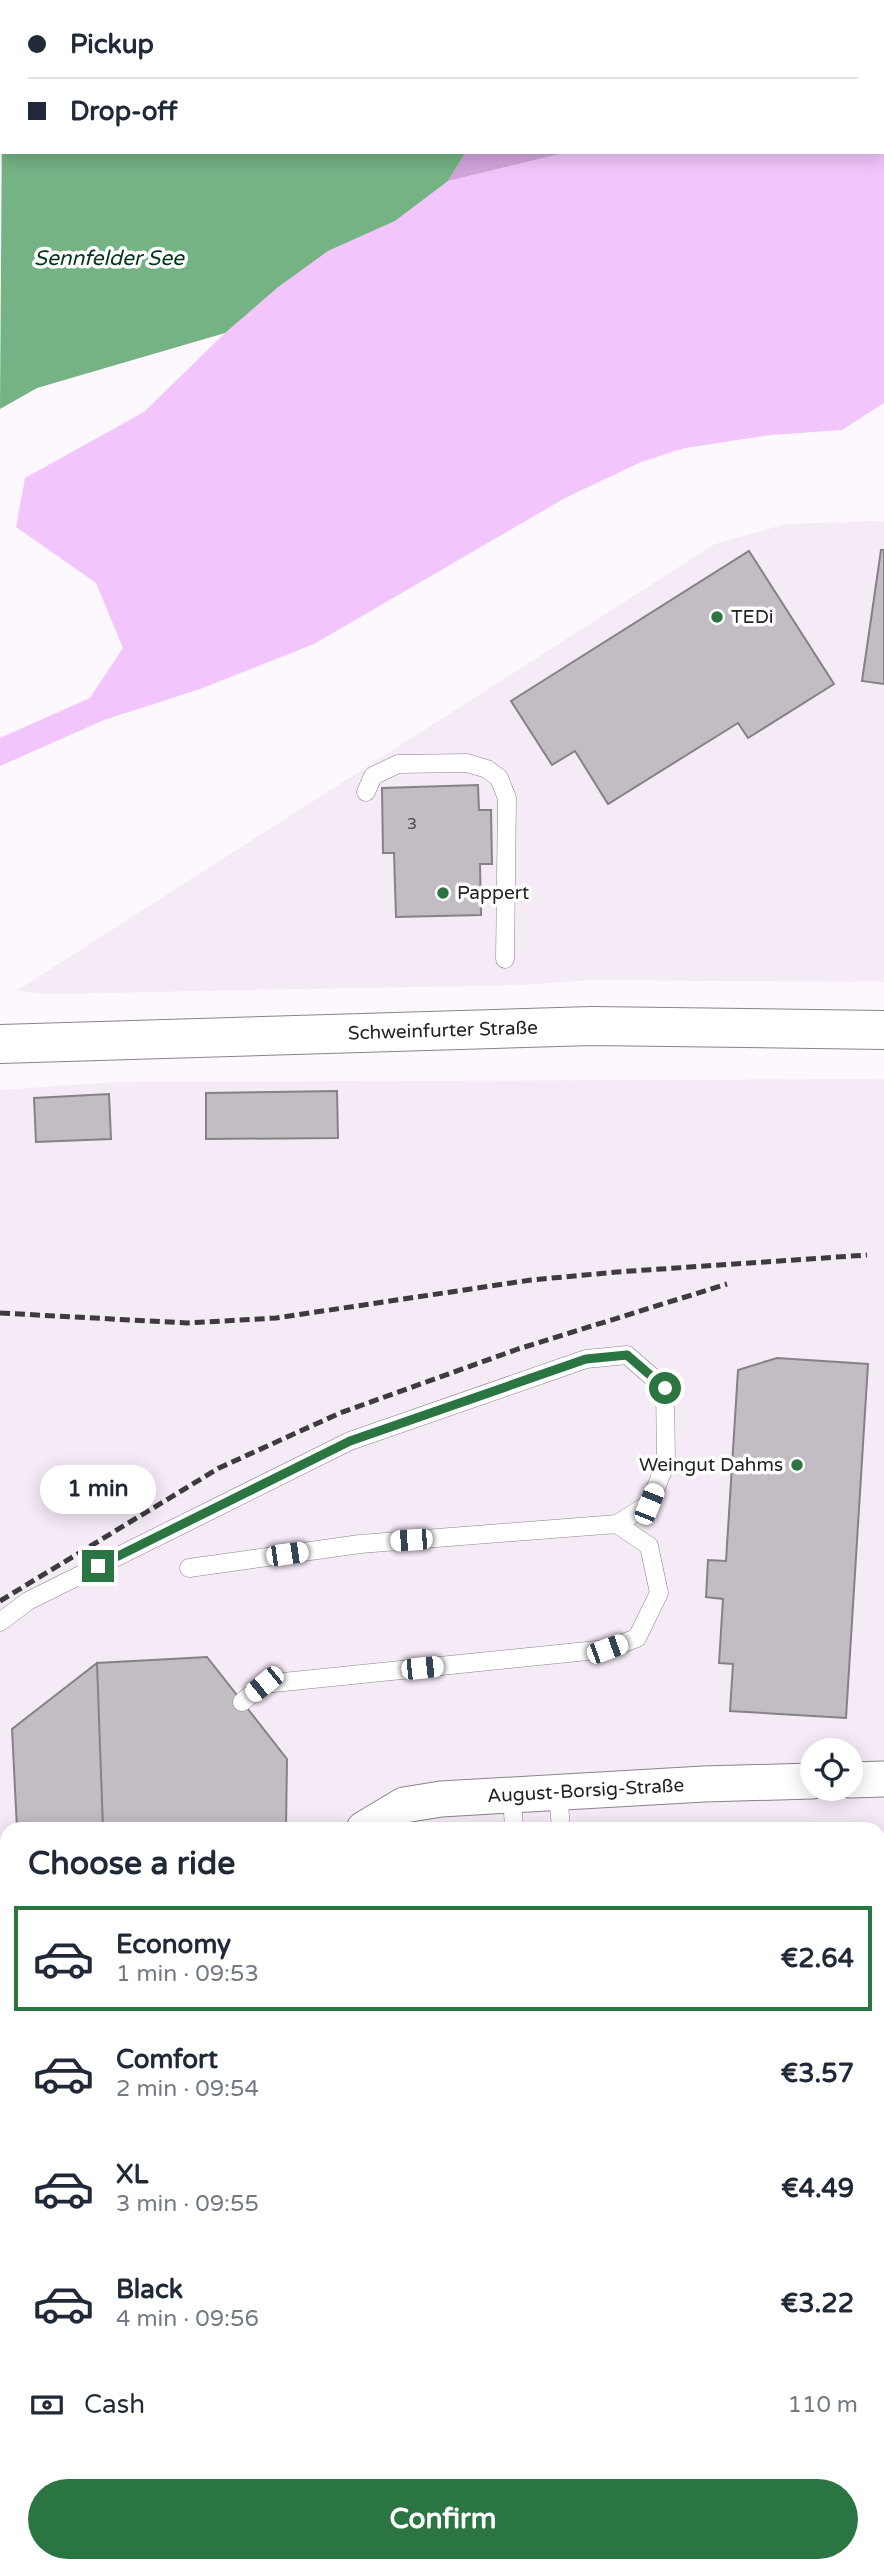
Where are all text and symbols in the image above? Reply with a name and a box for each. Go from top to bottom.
text: Pickup [70,29,154,60]
text: Drop-off [70,96,177,127]
water label: Sennfelder See [34,246,185,271]
place label: TEDi [731,606,774,628]
marker: TEDi [709,609,725,625]
house number: 3 [407,814,417,834]
place label: Pappert [457,882,529,904]
marker: Pappert [435,885,451,901]
street label: Schweinfurter Straße [347,1017,538,1044]
route start [649,1372,681,1404]
place label: Weingut Dahms [639,1454,783,1476]
marker: Weingut Dahms [789,1457,805,1473]
callout: 1 min [40,1464,156,1514]
text: 1 min [67,1475,129,1503]
car [632,1481,667,1527]
car [390,1528,433,1552]
car [265,1541,310,1567]
route end [82,1550,114,1582]
car [584,1632,631,1666]
car [401,1655,444,1681]
car [242,1663,287,1705]
map controls [800,1738,863,1801]
button: locate [800,1738,863,1801]
street label: August-Borsig-Straße [487,1774,685,1807]
text: Choose a ride [28,1845,235,1883]
icon: car [32,1927,95,1990]
text: Economy [116,1929,231,1960]
text: €2.64 [781,1943,854,1974]
text: 1 min · 09:53 [116,1960,259,1988]
icon: car [32,2042,95,2105]
text: Comfort [116,2044,218,2075]
text: €3.57 [781,2058,854,2089]
text: 2 min · 09:54 [116,2075,259,2103]
icon: car [32,2157,95,2220]
text: XL [116,2159,148,2190]
text: €4.49 [781,2173,854,2204]
text: 3 min · 09:55 [116,2190,259,2218]
icon: car [32,2272,95,2335]
text: Black [116,2274,183,2305]
text: €3.22 [781,2288,854,2319]
text: 4 min · 09:56 [116,2305,259,2333]
icon: cash [28,2386,66,2424]
text: Cash [84,2389,145,2420]
text: 110 m [788,2391,858,2419]
button: Confirm [28,2479,858,2559]

